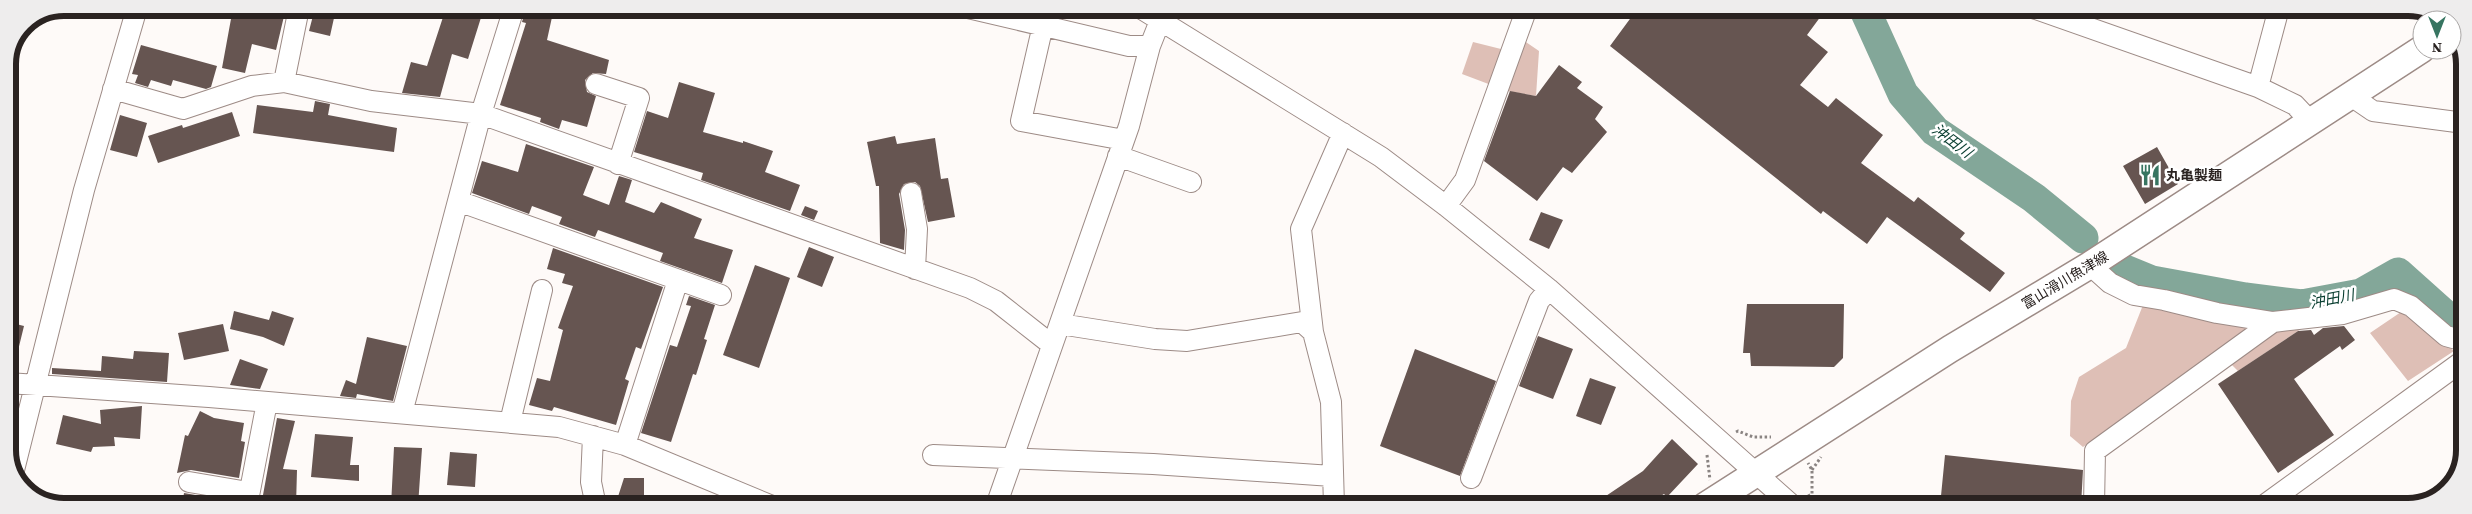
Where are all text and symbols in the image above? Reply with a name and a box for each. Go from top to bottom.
north arrow [2412,10,2462,60]
text: N [2432,38,2442,58]
water label: 沖田川 [1928,119,1978,164]
restaurant icon: 丸亀製麺 [2137,162,2163,188]
place label: 丸亀製麺 [2166,165,2222,185]
street label: 富山滑川魚津線 [2018,246,2112,314]
water label: 沖田川 [2308,284,2358,313]

